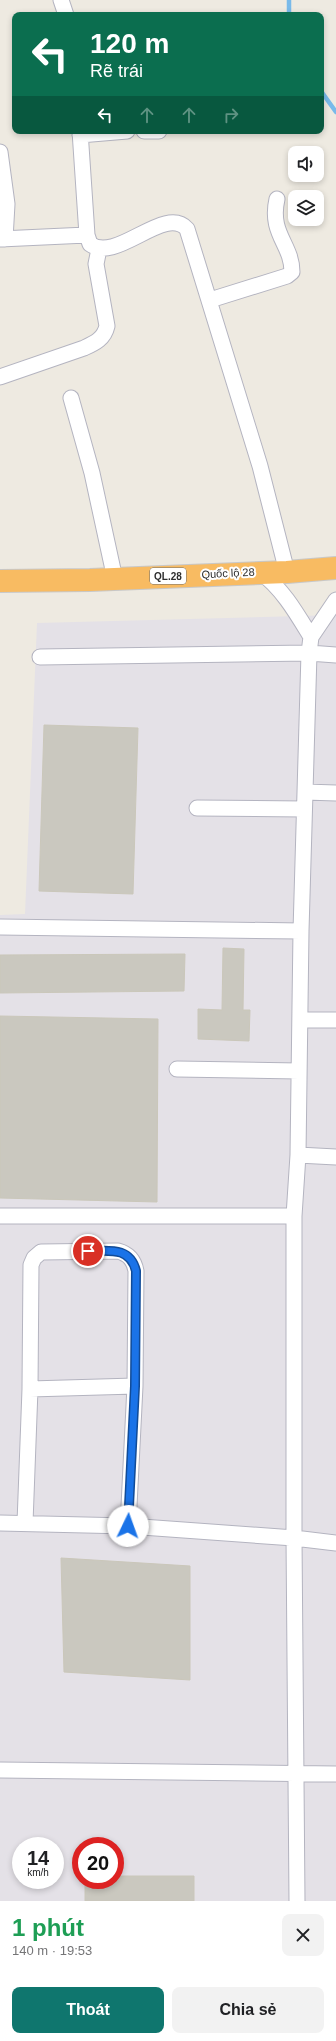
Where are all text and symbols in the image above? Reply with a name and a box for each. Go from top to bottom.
icon: left [24,28,76,80]
text: 120 m [90,28,169,59]
text: Rẽ trái [90,61,143,81]
icon: left [94,104,116,126]
icon: ahead [136,104,158,126]
icon: ahead [178,104,200,126]
icon: right [220,104,242,126]
map controls [288,146,324,226]
button: sound [288,146,324,182]
button: layers [288,190,324,226]
street label: Quốc lộ 28 [201,566,255,580]
road number: QL.28 [150,568,186,584]
pin [71,1234,105,1268]
icon: arrive [77,1240,99,1262]
position arrow [107,1505,149,1547]
speed limit sign: 20 [72,1837,124,1889]
text: 14 [27,1847,49,1869]
text: km/h [27,1867,49,1878]
text: 1 phút [12,1914,84,1941]
button: close [282,1914,324,1956]
text: 140 m · 19:53 [12,1943,92,1958]
button: Thoát [12,1987,164,2033]
button: Chia sẻ [172,1987,324,2033]

